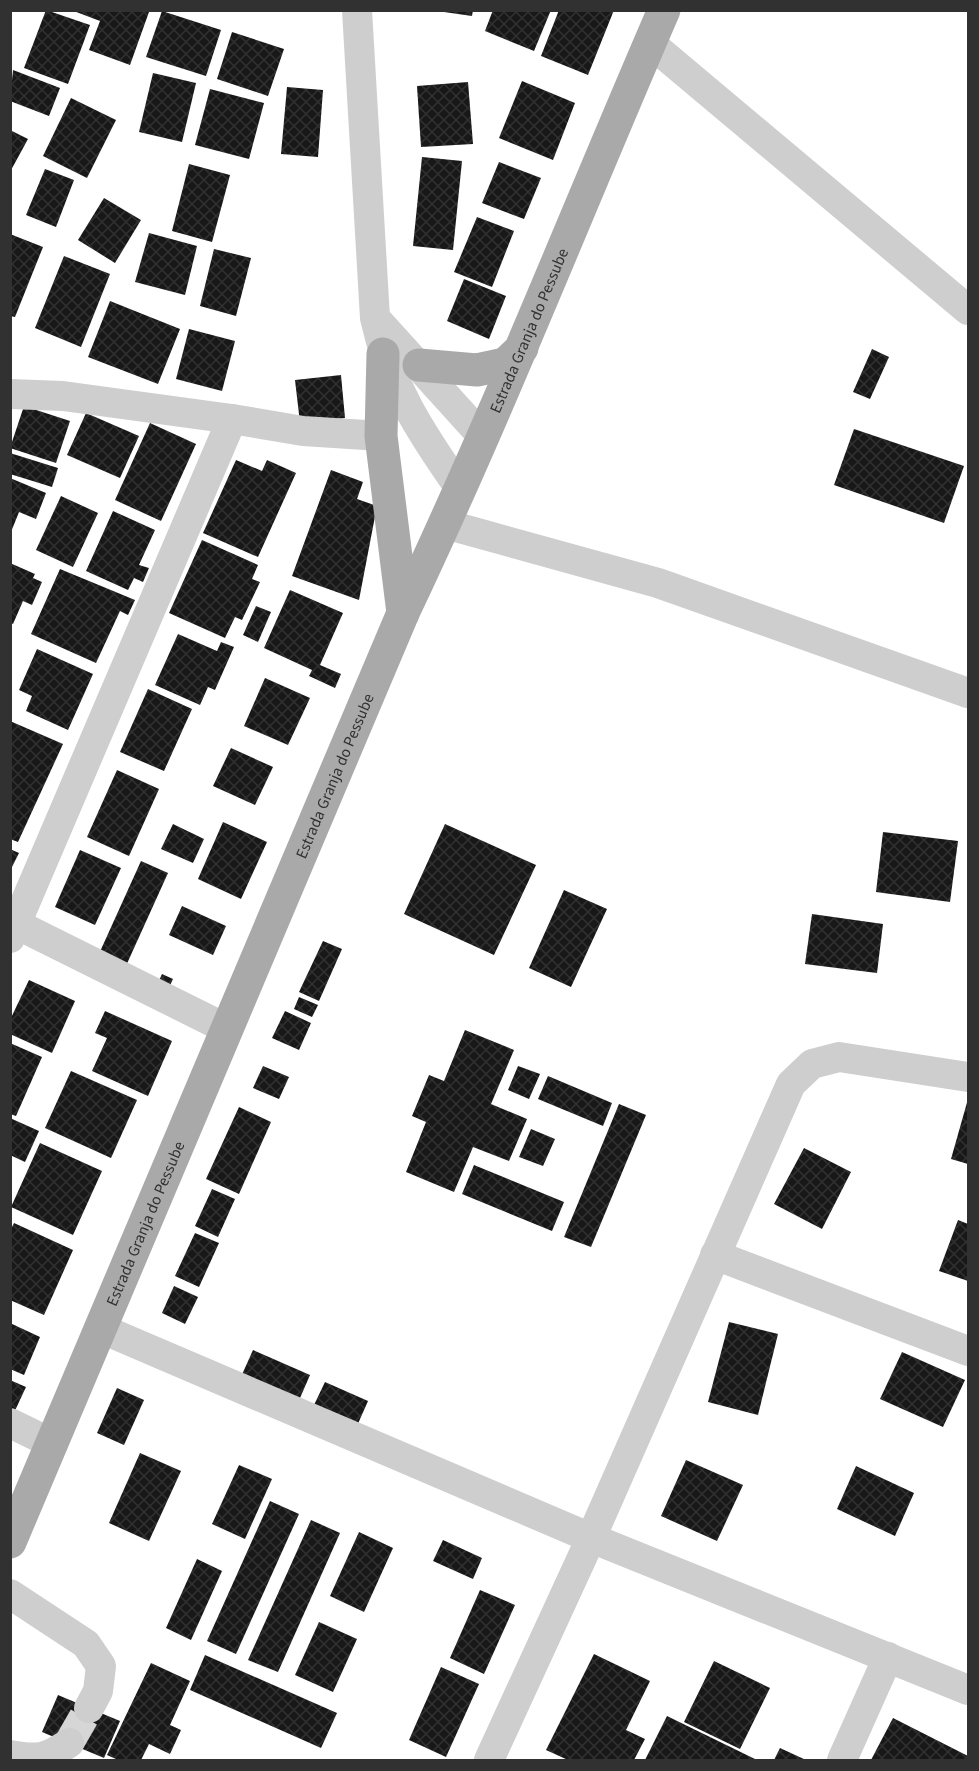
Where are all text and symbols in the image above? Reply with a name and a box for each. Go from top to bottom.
street label: Estrada Granja do Pessube [485,245,574,417]
street label: Estrada Granja do Pessube [290,690,380,862]
street label: Estrada Granja do Pessube [101,1138,190,1310]

